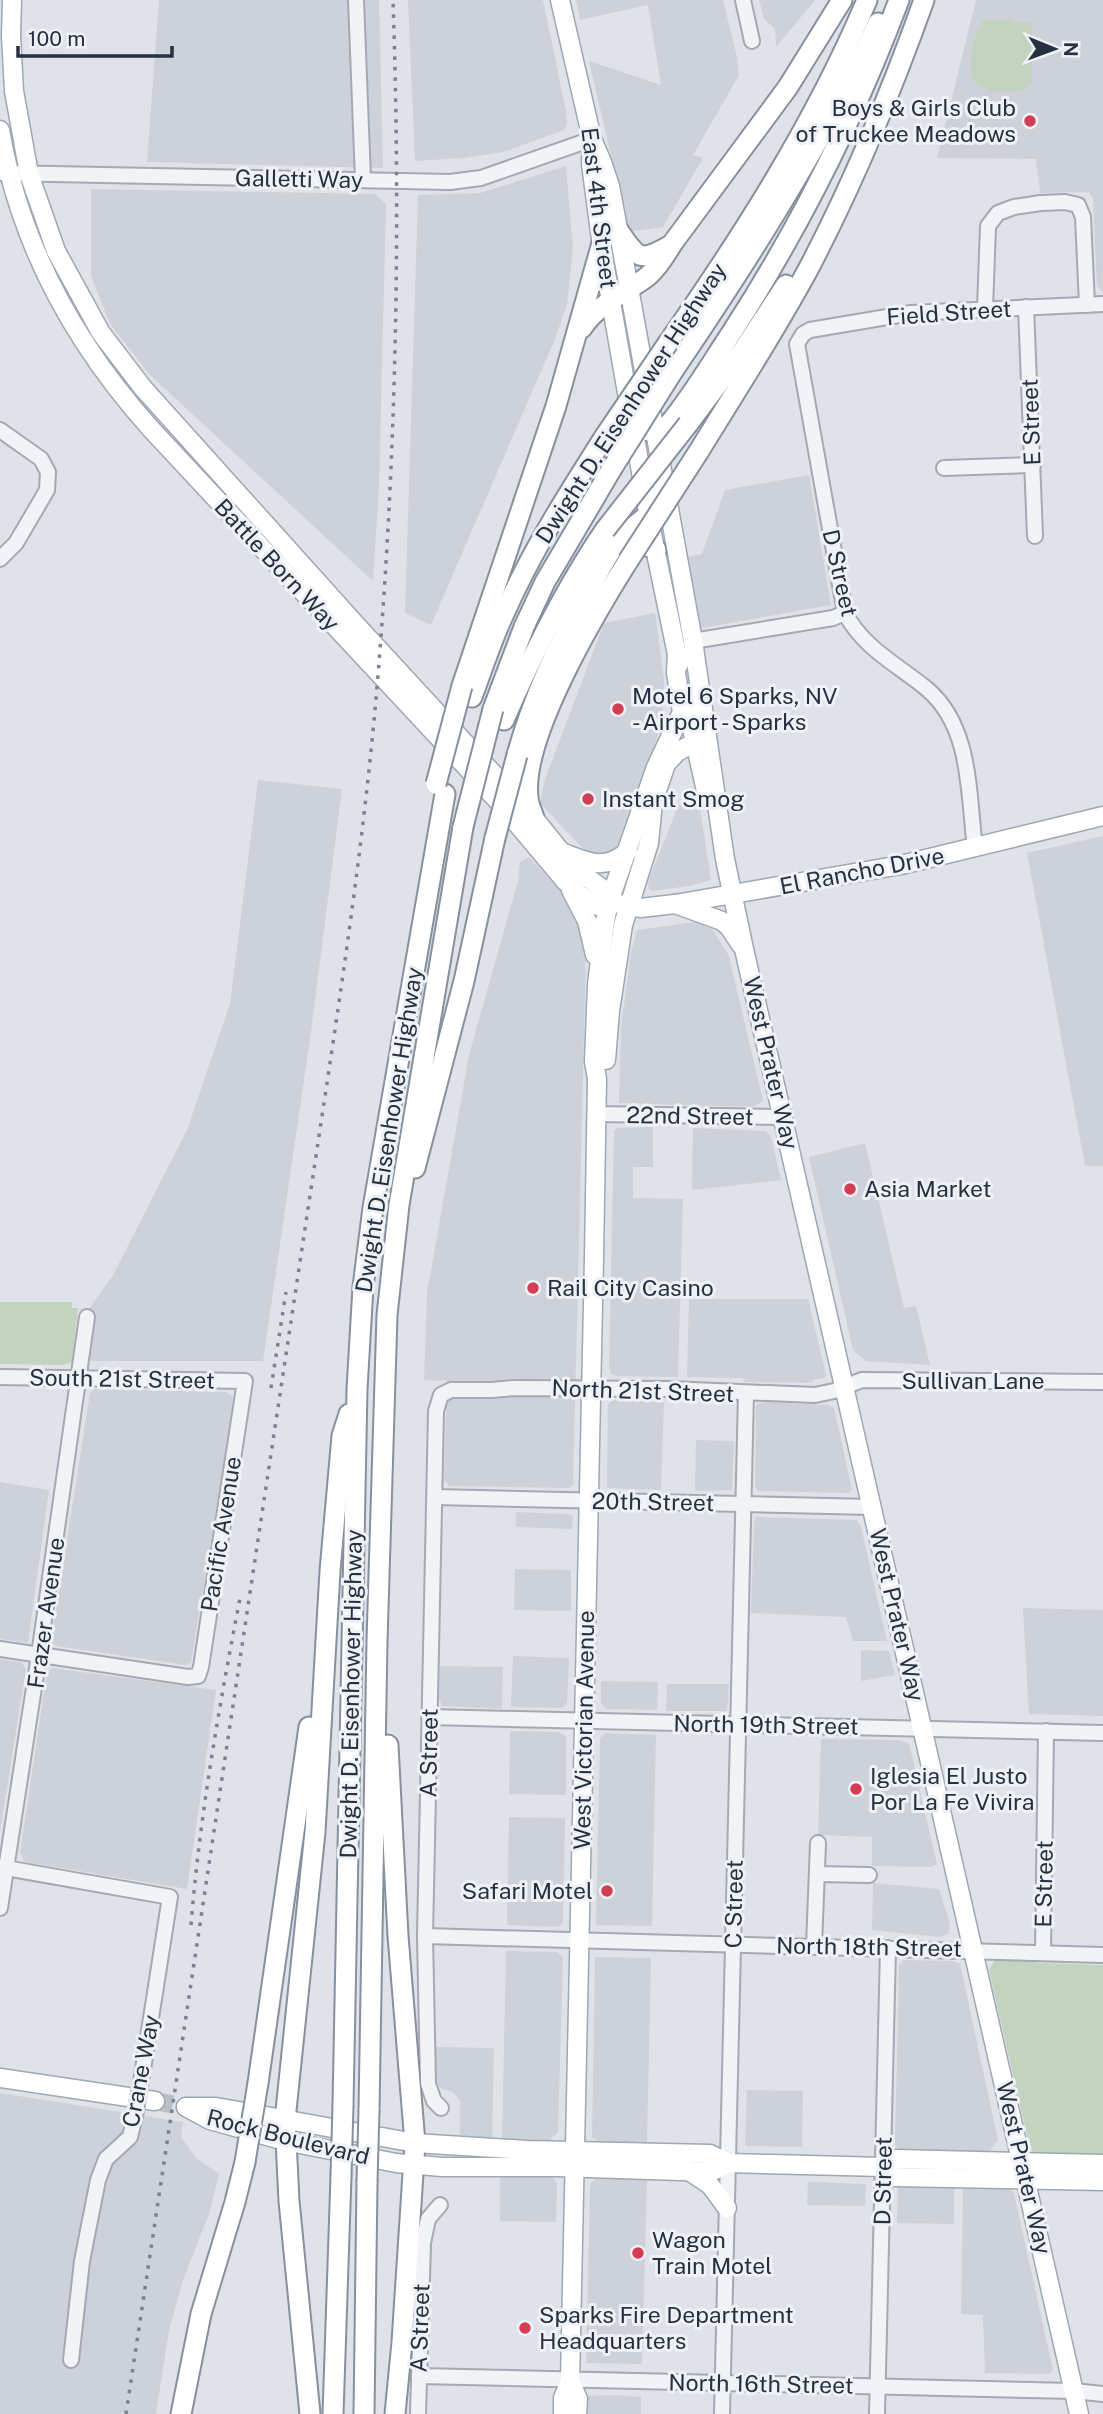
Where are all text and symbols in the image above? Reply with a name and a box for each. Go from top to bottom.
scale bar [18,14,172,58]
north arrow [1019,14,1089,84]
text: 100 m [28,26,85,51]
text: N [1060,42,1082,57]
place label: Boys & Girls Club of Truckee Meadows [796,94,1016,147]
marker: Boys & Girls Club of Truckee Meadows [1022,113,1038,129]
street label: East 4th Street [576,126,623,290]
street label: Galletti Way [235,164,363,193]
street label: Dwight D. Eisenhower Highway [530,257,732,548]
street label: Field Street [886,295,1012,330]
street label: E Street [1015,378,1046,466]
street label: Battle Born Way [209,493,345,636]
street label: D Street [817,527,864,619]
place label: Motel 6 Sparks, NV - Airport - Sparks [632,682,838,735]
marker: Motel 6 Sparks, NV - Airport - Sparks [610,701,626,717]
place label: Instant Smog [602,785,745,812]
marker: Instant Smog [580,791,596,807]
street label: El Rancho Drive [777,841,946,900]
street label: Dwight D. Eisenhower Highway [349,965,428,1295]
street label: West Prater Way [738,974,804,1152]
street label: 22nd Street [626,1101,754,1130]
place label: Asia Market [864,1175,991,1202]
marker: Asia Market [842,1181,858,1197]
place label: Rail City Casino [547,1274,714,1301]
marker: Rail City Casino [525,1280,541,1296]
street label: South 21st Street [29,1363,215,1394]
street label: Sullivan Lane [902,1367,1044,1394]
street label: North 21st Street [551,1374,735,1407]
street label: Pacific Avenue [195,1454,246,1614]
street label: 20th Street [591,1487,715,1516]
street label: West Prater Way [864,1526,930,1704]
street label: Dwight D. Eisenhower Highway [334,1529,367,1859]
street label: Frazer Avenue [22,1536,69,1690]
street label: West Victorian Avenue [568,1610,599,1850]
street label: A Street [414,1708,443,1798]
street label: North 19th Street [673,1709,859,1740]
place label: Iglesia El Justo Por La Fe Vivira [870,1762,1034,1815]
marker: Iglesia El Justo Por La Fe Vivira [848,1781,864,1797]
street label: E Street [1029,1840,1058,1928]
street label: C Street [719,1859,748,1949]
place label: Safari Motel [462,1877,593,1904]
marker: Safari Motel [599,1883,615,1899]
street label: North 18th Street [776,1931,962,1962]
street label: Crane Way [116,2012,165,2129]
street label: West Prater Way [991,2079,1057,2257]
street label: Rock Boulevard [204,2103,372,2170]
street label: D Street [868,2136,897,2226]
place label: Wagon Train Motel [652,2226,772,2279]
marker: Wagon Train Motel [630,2245,646,2261]
street label: A Street [404,2283,435,2373]
place label: Sparks Fire Department Headquarters [539,2301,794,2354]
marker: Sparks Fire Department Headquarters [517,2320,533,2336]
street label: North 16th Street [668,2368,854,2399]

